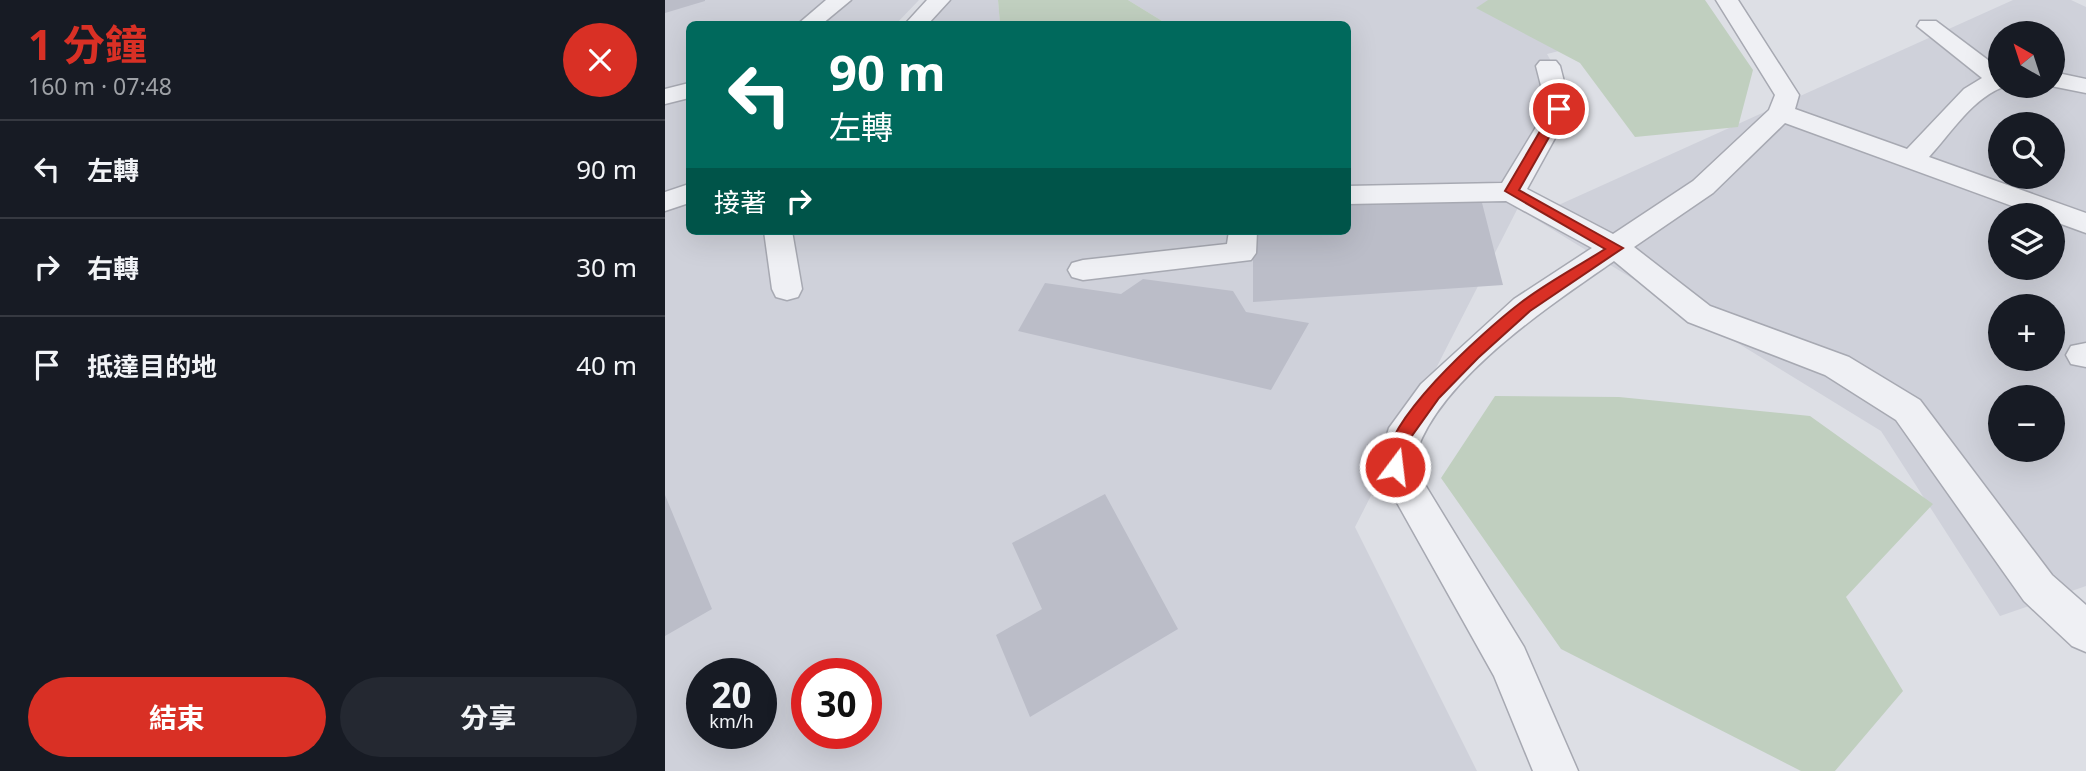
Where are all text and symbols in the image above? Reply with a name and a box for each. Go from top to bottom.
text: 1 分鐘 [28,15,147,72]
north arrow [1988,21,2065,98]
map controls [1988,21,2065,462]
button: close [563,23,637,97]
text: 90 m [829,39,946,105]
icon: left [714,49,805,140]
text: 160 m · 07:48 [28,70,172,102]
pin [1529,79,1589,139]
icon: arrive [1540,90,1578,128]
text: 左轉 [829,105,893,148]
button: search [1988,112,2065,189]
icon: left [28,150,66,188]
text: 90 m [576,151,637,187]
text: 左轉 [87,152,139,188]
icon: right [780,182,818,220]
text: 接著 [714,184,766,220]
button: layers [1988,203,2065,280]
icon: right [28,248,66,286]
text: 30 m [576,249,637,285]
text: 右轉 [87,250,139,286]
button: + [1988,294,2065,371]
icon: arrive [28,346,66,384]
text: 40 m [576,347,637,383]
text: 抵達目的地 [87,348,217,384]
button: − [1988,385,2065,462]
position arrow [1358,430,1432,504]
speed limit sign: 30 [791,658,882,749]
text: 20 [711,671,752,718]
button: 結束 [28,677,326,757]
button: 分享 [340,677,637,757]
text: km/h [709,709,754,733]

